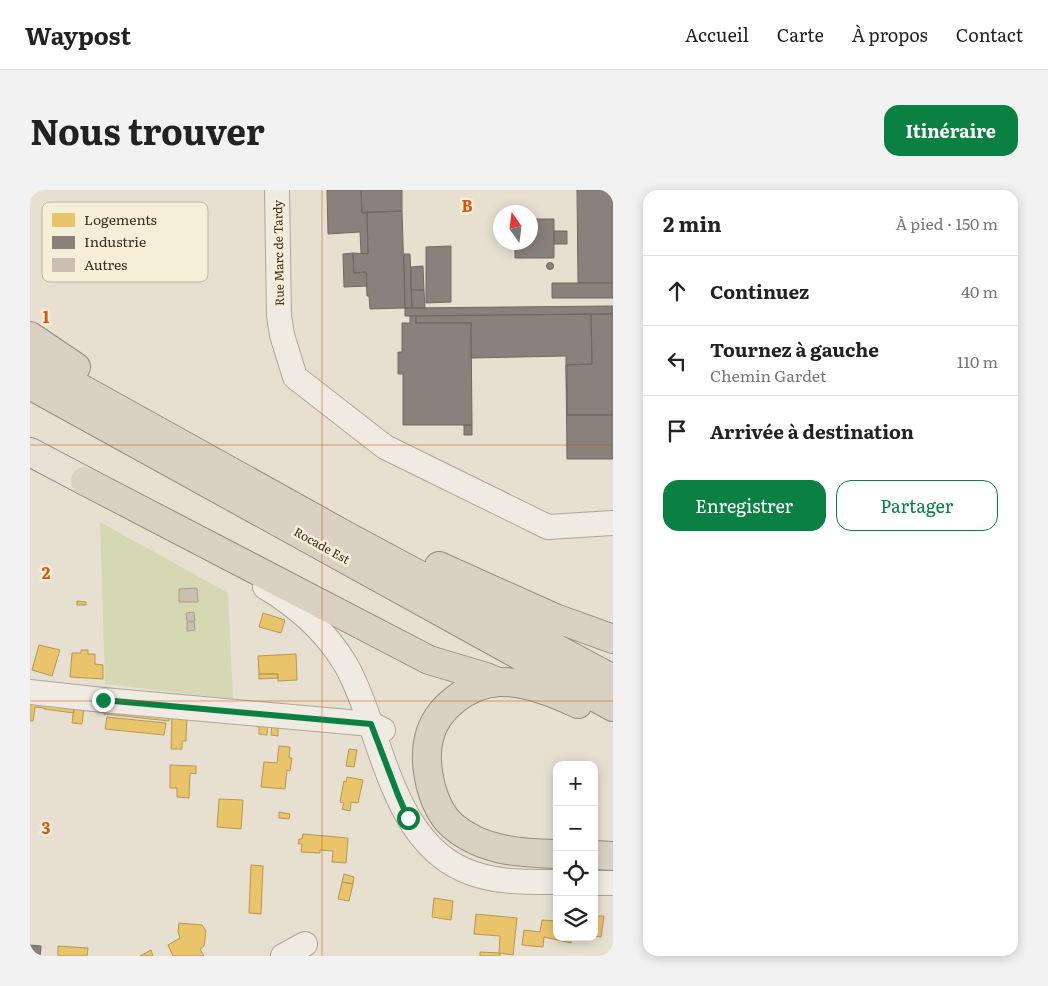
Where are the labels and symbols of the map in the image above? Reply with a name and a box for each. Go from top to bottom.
text: B [461,193,473,217]
street label: Rue Marc de Tardy [268,200,288,306]
legend [42,202,208,282]
north arrow [493,205,538,250]
text: Logements [84,209,157,229]
text: Industrie [84,231,146,251]
text: Autres [84,254,127,274]
text: 1 [43,304,50,328]
street label: Rocade Est [291,522,353,568]
text: 2 [42,560,51,584]
route end [92,689,115,712]
route start [397,807,420,830]
text: 3 [42,815,51,839]

